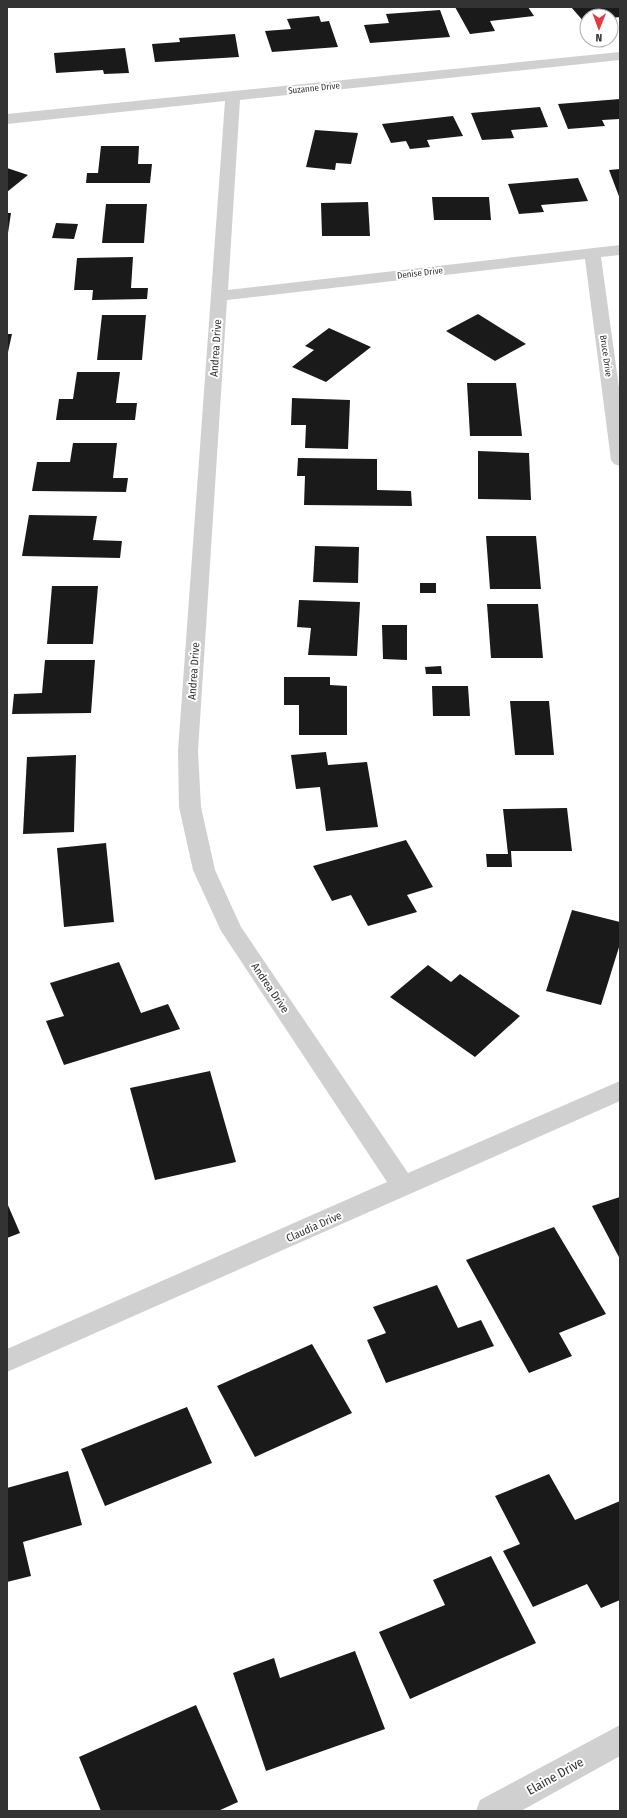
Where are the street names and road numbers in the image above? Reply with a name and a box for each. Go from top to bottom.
street label: Suzanne Drive [288,80,341,96]
street label: Denise Drive [396,265,444,281]
street label: Andrea Drive [208,319,224,377]
street label: Bruce Drive [598,334,614,378]
street label: Andrea Drive [186,642,202,700]
street label: Andrea Drive [249,960,291,1016]
street label: Claudia Drive [284,1209,344,1245]
street label: Elaine Drive [524,1754,586,1798]

